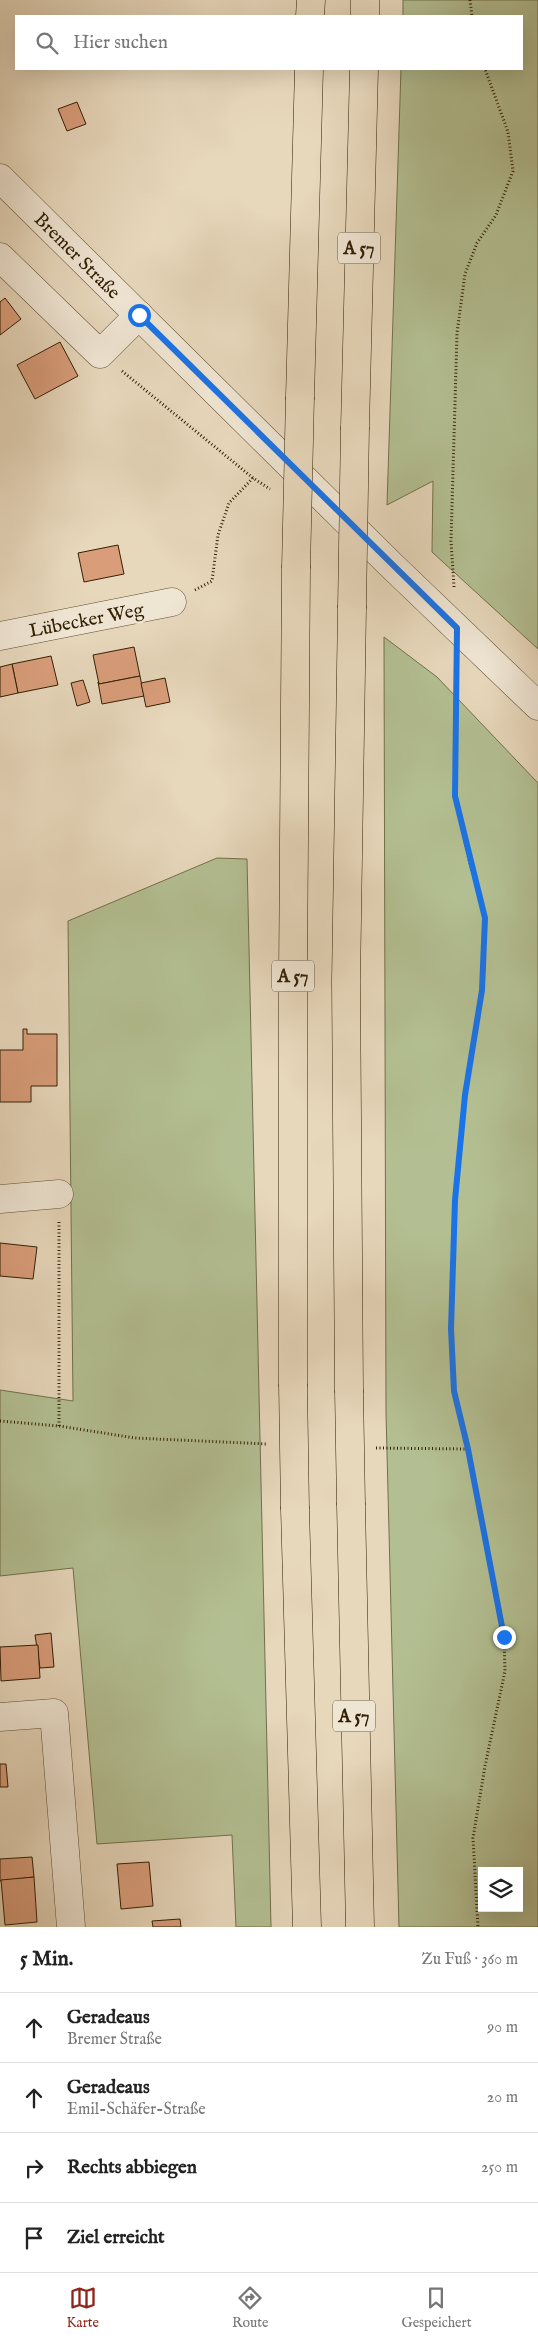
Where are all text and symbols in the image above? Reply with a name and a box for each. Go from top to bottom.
search box [15,15,523,70]
icon: search [33,29,61,57]
text: Hier suchen [73,31,168,55]
street label: Bremer Straße [28,208,125,305]
road number: A 57 [338,232,380,264]
route start [128,304,151,327]
street label: Lübecker Weg [27,598,147,644]
road number: A 57 [272,960,314,991]
route end [493,1626,516,1649]
road number: A 57 [333,1700,375,1732]
map controls [478,1867,523,1912]
button: layers [478,1867,523,1912]
text: 5 Min. [20,1946,73,1973]
text: Zu Fuß · 360 m [421,1950,518,1970]
text: Geradeaus [67,2006,150,2030]
icon: ahead [20,2014,48,2042]
text: 90 m [487,2018,518,2038]
text: Bremer Straße [67,2030,162,2050]
text: Geradeaus [67,2076,150,2100]
icon: ahead [20,2084,48,2112]
text: 20 m [487,2088,518,2108]
text: Emil-Schäfer-Straße [67,2100,206,2120]
icon: right [20,2154,48,2182]
text: Rechts abbiegen [67,2156,197,2180]
text: 250 m [481,2158,518,2178]
icon: arrive [20,2224,48,2252]
text: Ziel erreicht [67,2226,165,2250]
tab: Karte [66,2284,99,2332]
tab: Route [232,2284,269,2332]
tab: Gespeichert [402,2284,471,2332]

